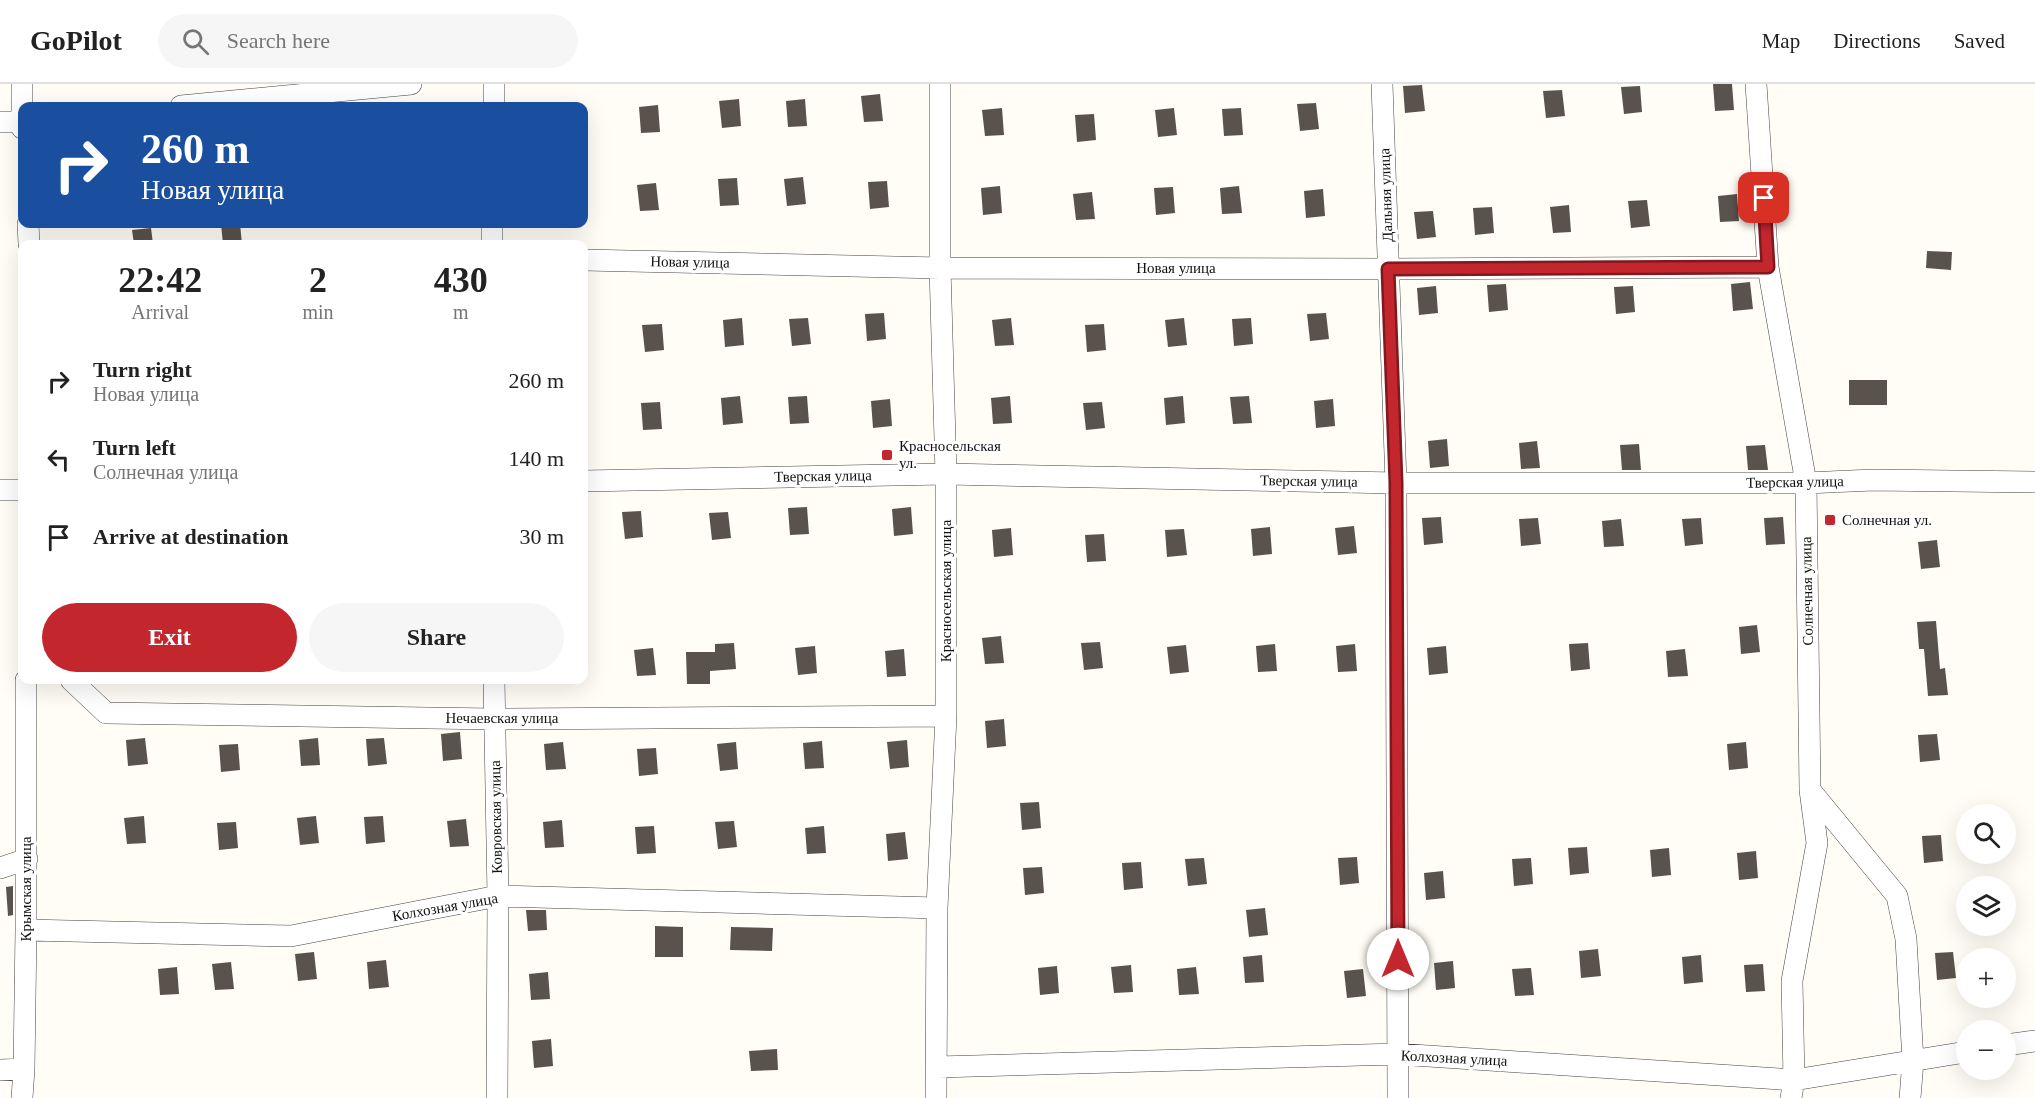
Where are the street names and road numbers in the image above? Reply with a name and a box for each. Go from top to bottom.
street label: Дальняя улица [1376,147,1396,242]
street label: Новая улица [650,253,730,271]
street label: Новая улица [1136,260,1216,276]
street label: Тверская улица [774,467,872,485]
street label: Тверская улица [1260,472,1358,490]
street label: Тверская улица [1746,473,1844,491]
street label: Красносельская улица [938,519,954,662]
street label: Солнечная улица [1798,536,1816,646]
street label: Нечаевская улица [445,710,559,726]
street label: Ковровская улица [487,760,505,874]
street label: Крымская улица [18,836,34,942]
street label: Колхозная улица [391,890,499,924]
street label: Колхозная улица [1400,1047,1508,1069]

